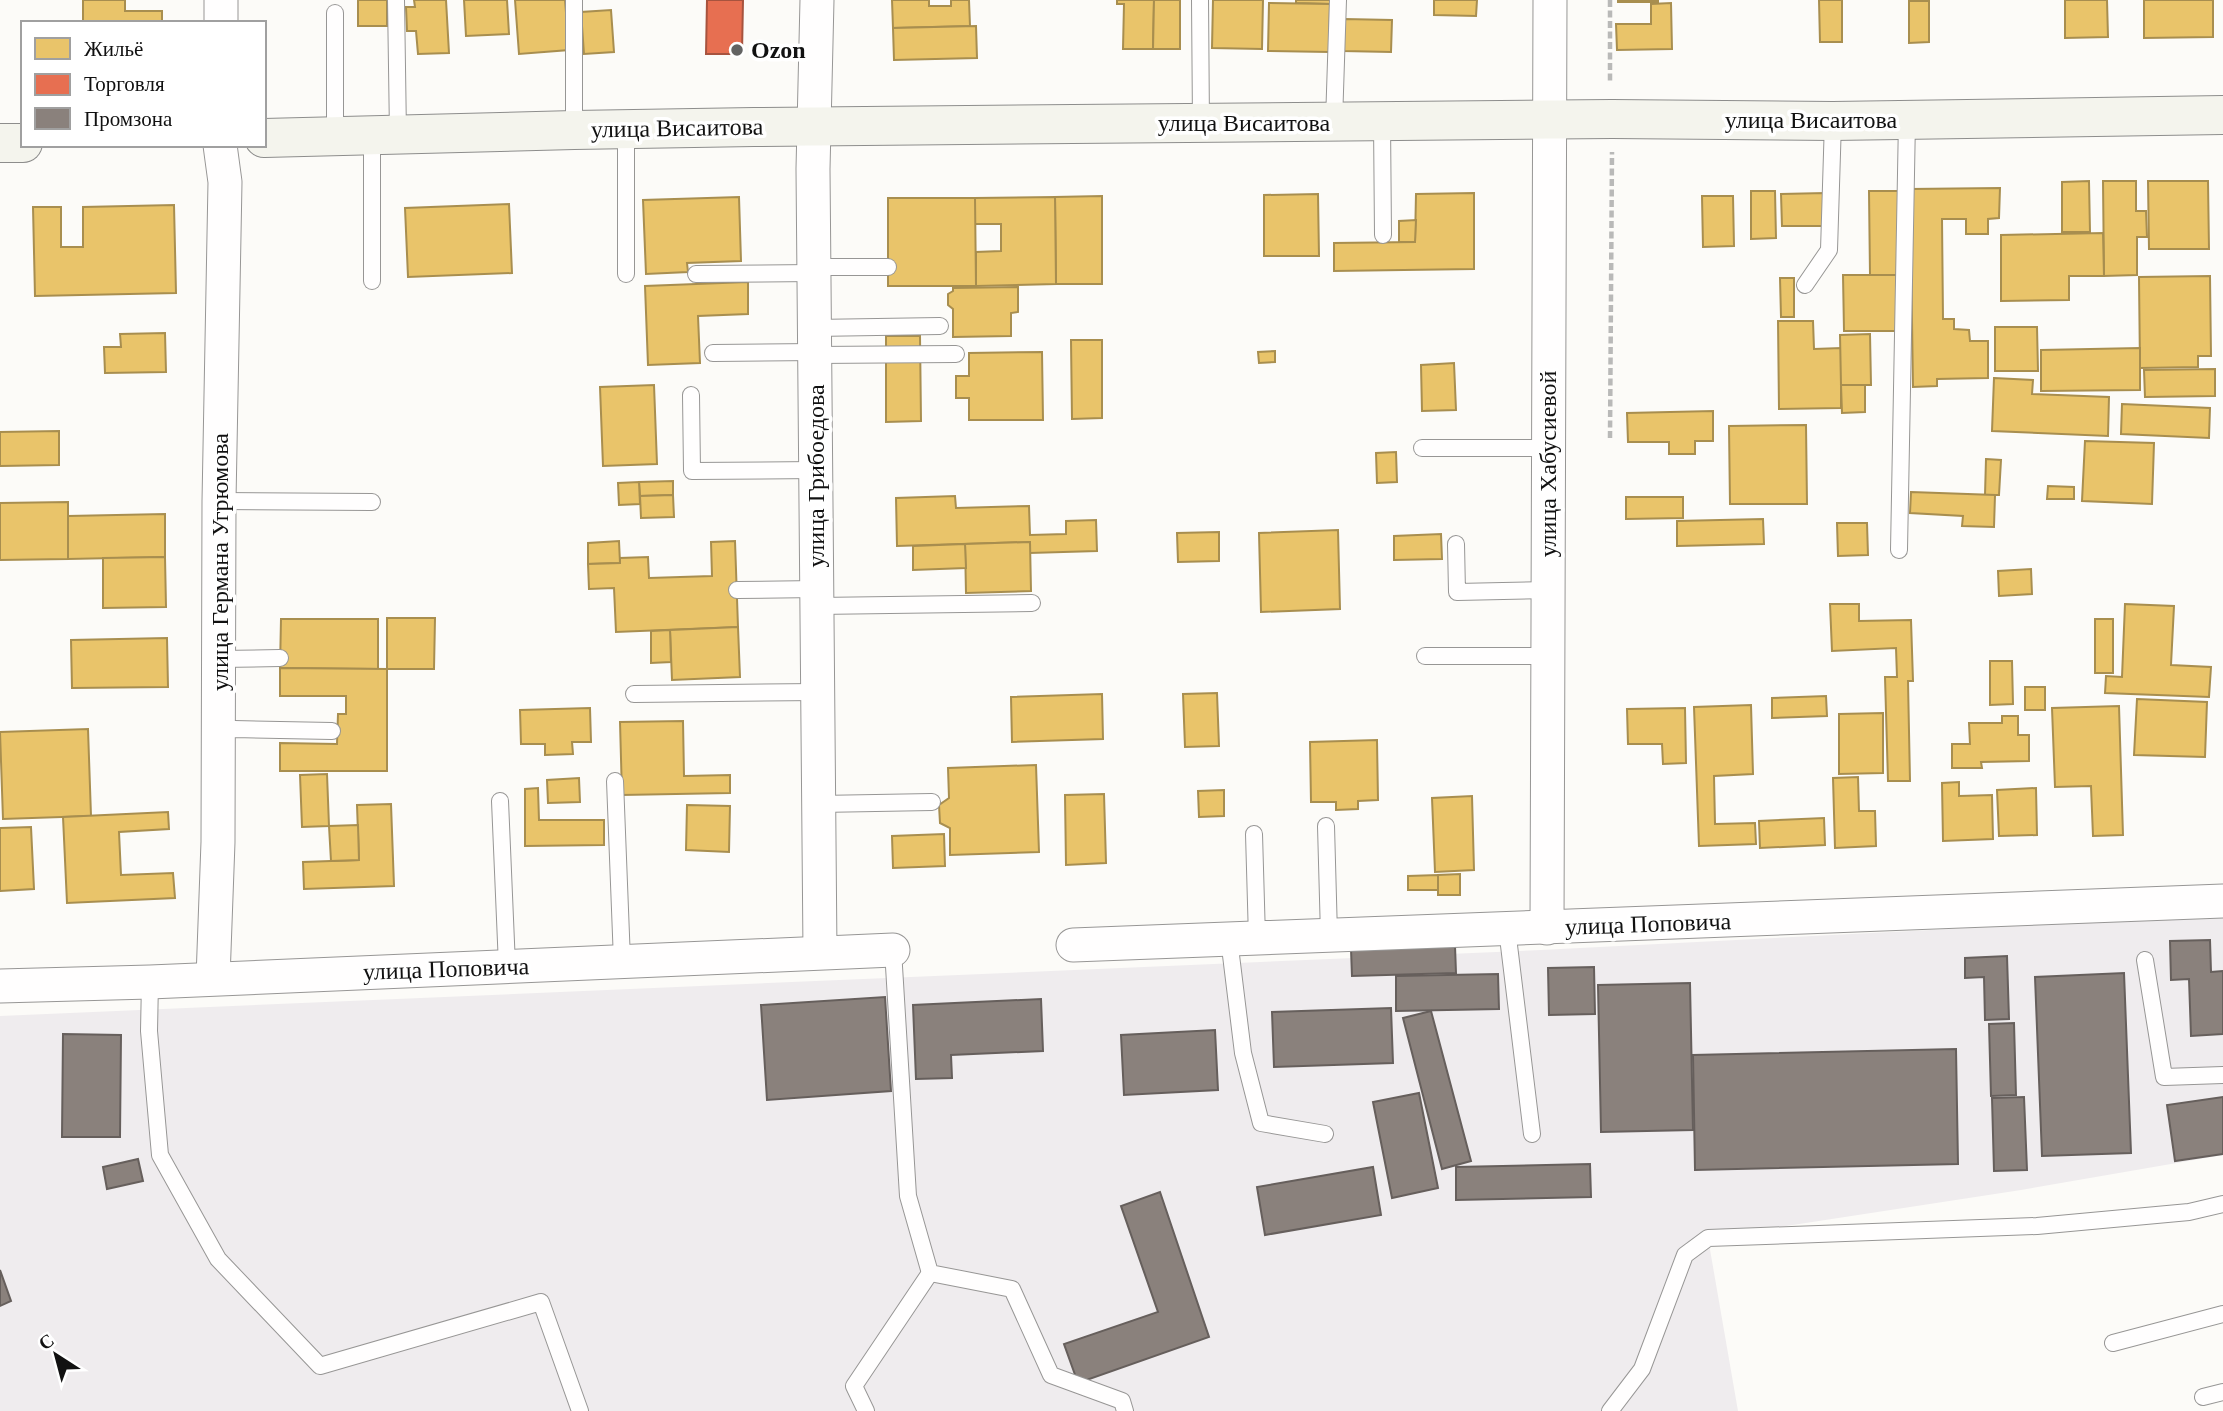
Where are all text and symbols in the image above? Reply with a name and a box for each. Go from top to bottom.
legend [21,21,266,147]
text: Жильё [84,37,143,61]
place label: Ozon [751,37,806,63]
marker: Ozon [729,42,745,58]
text: Торговля [84,72,165,96]
text: Промзона [84,107,173,131]
street label: улица Висаитова [1725,107,1898,133]
street label: улица Висаитова [1158,110,1331,136]
street label: улица Висаитова [591,113,764,143]
street label: улица Хабусиевой [1535,370,1561,557]
street label: улица Грибоедова [803,384,829,568]
street label: улица Германа Угрюмова [207,433,233,691]
street label: улица Поповича [1564,908,1732,940]
street label: улица Поповича [362,953,530,985]
north arrow [21,1320,91,1390]
text: С [35,1329,58,1354]

